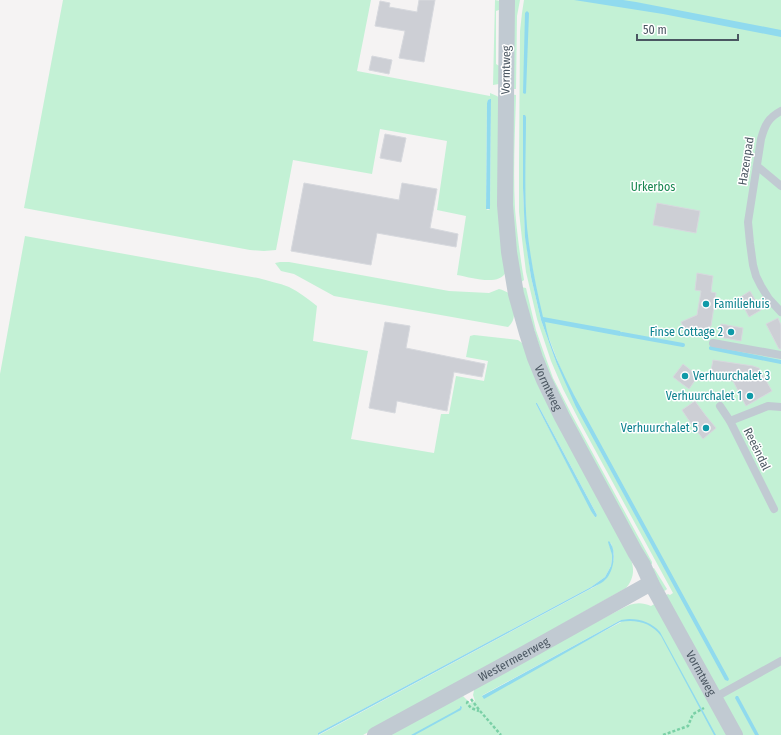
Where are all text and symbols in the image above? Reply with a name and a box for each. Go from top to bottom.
scale bar [637,16,738,42]
text: 50 m [643,23,667,37]
street label: Vormtweg [499,45,513,95]
street label: Hazenpad [735,136,757,186]
park label: Urkerbos [631,180,675,194]
place label: Familiehuis [714,297,770,311]
marker: Familiehuis [701,299,711,309]
place label: Finse Cottage 2 [650,325,723,339]
marker: Finse Cottage 2 [726,327,736,337]
street label: Vormtweg [532,363,565,413]
place label: Verhuurchalet 3 [693,369,770,383]
marker: Verhuurchalet 3 [680,371,690,381]
place label: Verhuurchalet 1 [666,389,742,403]
marker: Verhuurchalet 1 [745,391,755,401]
place label: Verhuurchalet 5 [621,421,698,435]
marker: Verhuurchalet 5 [701,423,711,433]
street label: Reeëndal [741,425,773,473]
street label: Westermeerweg [476,634,552,684]
street label: Vormtweg [683,648,719,698]

